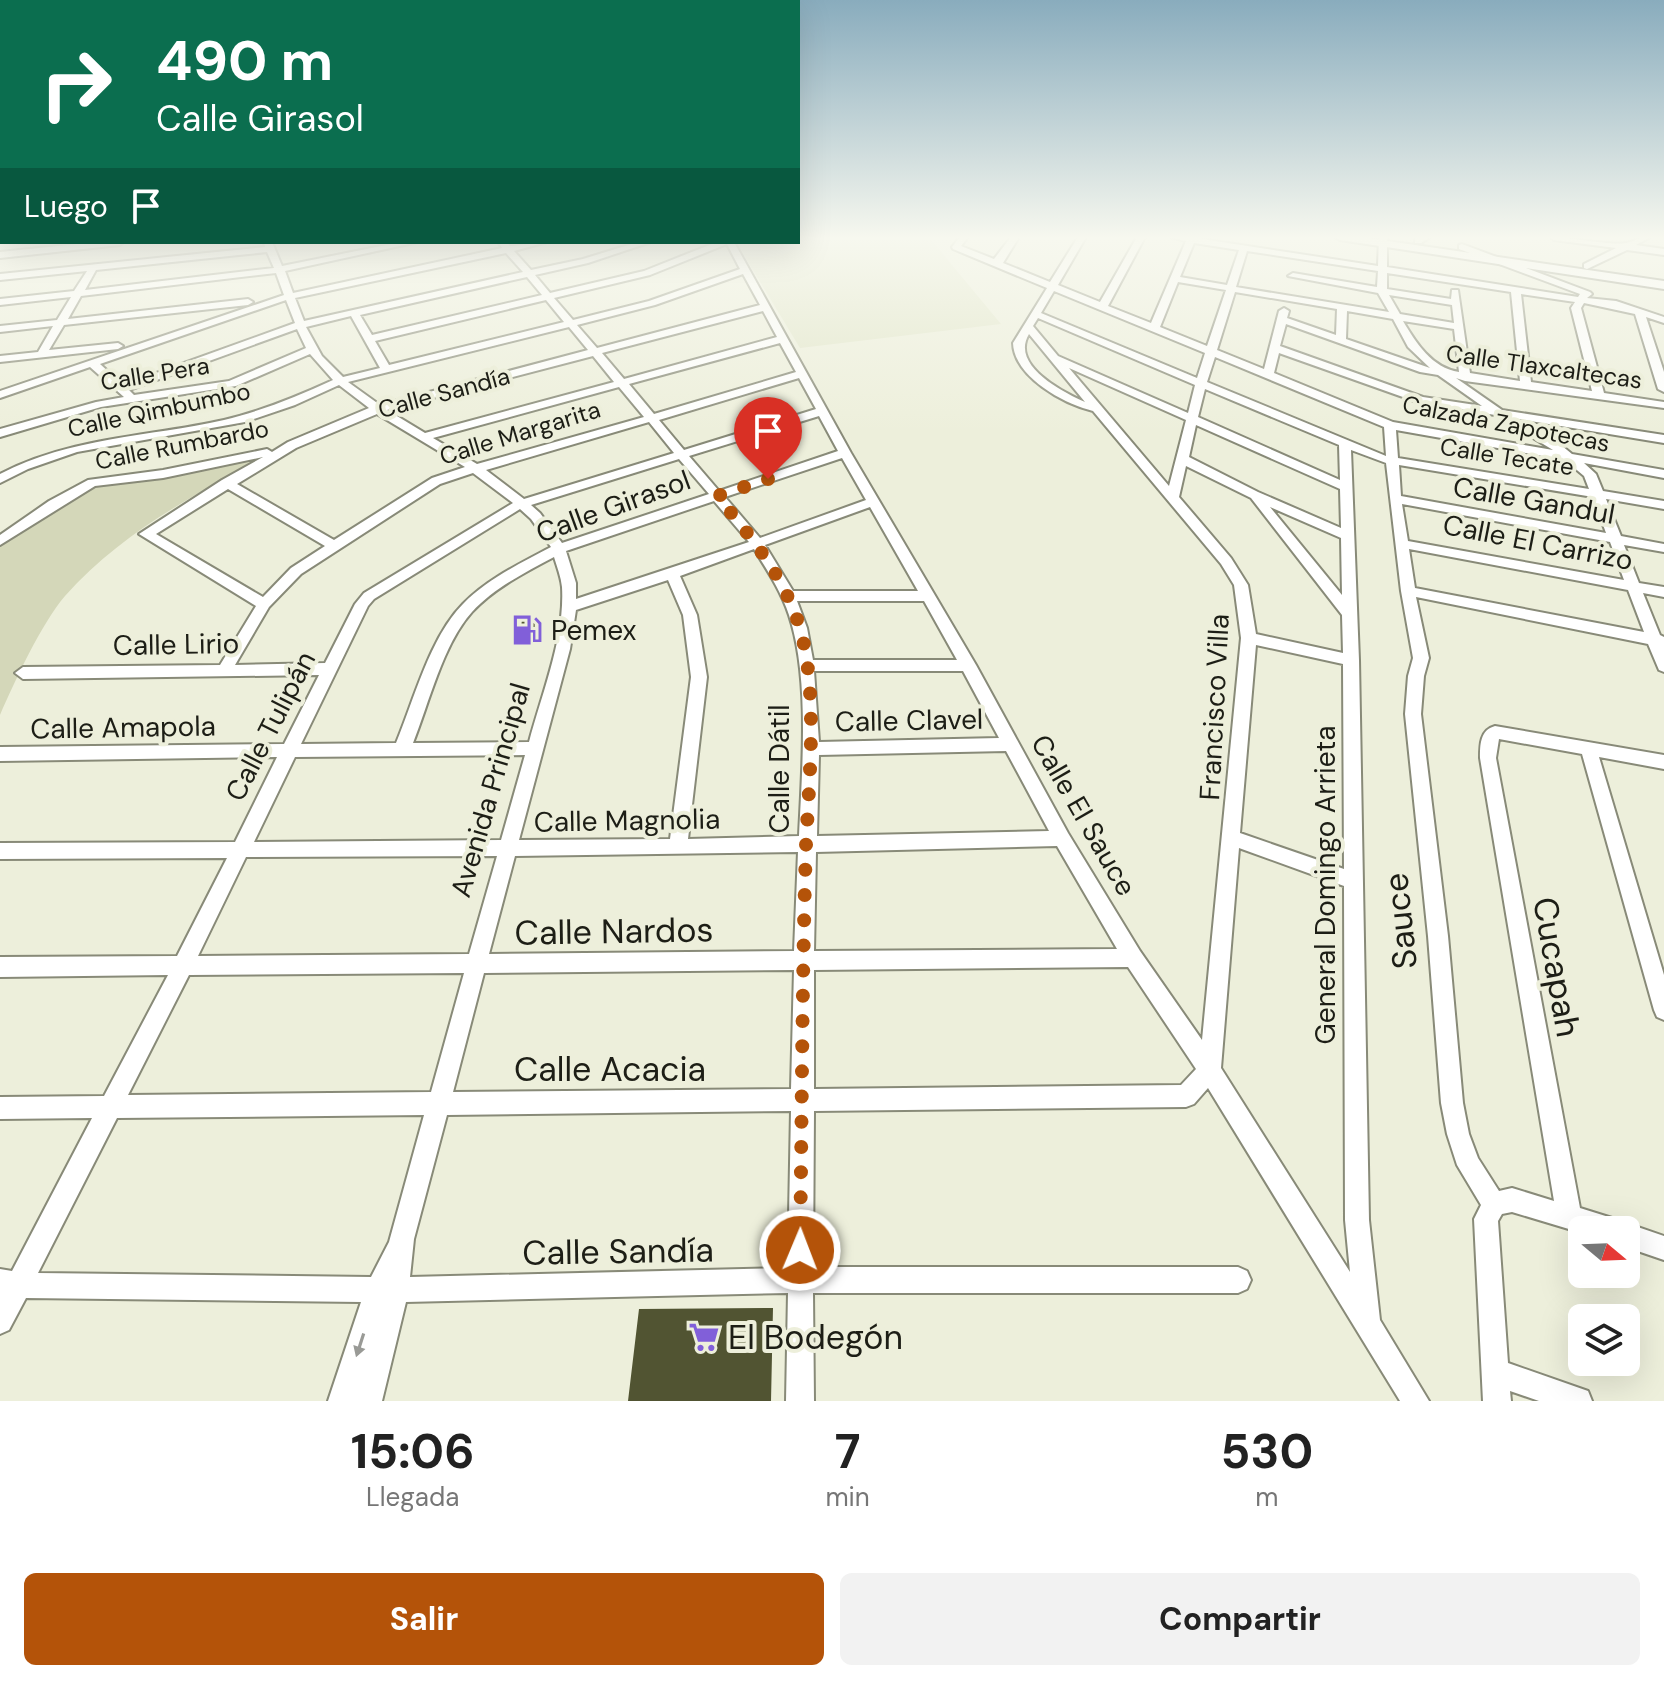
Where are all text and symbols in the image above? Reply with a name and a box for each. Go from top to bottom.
text: 490 m [156,24,333,97]
icon: right [24,32,128,136]
text: Calle Girasol [156,95,364,142]
icon: arrive [124,184,168,228]
text: Luego [24,187,108,226]
street label: Calle Tlaxcaltecas [1444,337,1644,396]
street label: Calle Pera [98,350,212,397]
street label: Calle Sandía [375,360,513,425]
street label: Calle Qimbumbo [65,375,253,444]
street label: Calzada Zapotecas [1400,388,1612,459]
street label: Calle Margarita [436,393,604,472]
pin [734,397,802,479]
icon: arrive [746,409,790,453]
street label: Calle Rumbardo [92,412,271,477]
street label: Calle Tecate [1438,431,1576,482]
street label: Calle Girasol [531,461,695,551]
street label: Calle Gandul [1450,468,1618,533]
street label: Calle El Carrizo [1440,506,1636,579]
place label: Pemex [551,612,637,649]
fuel station icon: Pemex [510,613,544,647]
street label: Francisco Villa [1191,613,1238,801]
street label: Calle Lirio [113,625,239,664]
street label: Calle Tulipán [217,645,324,807]
street label: Avenida Principal [442,679,539,902]
street label: Calle Clavel [835,701,984,740]
street label: Calle Dátil [761,704,798,834]
street label: Calle Amapola [30,707,216,748]
street label: General Domingo Arrieta [1307,726,1344,1044]
street label: Calle El Sauce [1023,728,1145,902]
street label: Calle Magnolia [533,800,721,841]
street label: Sauce [1373,871,1428,971]
street label: Cucapah [1522,894,1591,1040]
street label: Calle Nardos [514,907,714,956]
street label: Calle Acacia [514,1047,706,1092]
position arrow [758,1208,842,1292]
north arrow [1568,1216,1640,1288]
map controls [1568,1216,1640,1376]
street label: Calle Sandía [522,1227,714,1276]
button: layers [1568,1304,1640,1376]
place label: El Bodegón [728,1315,903,1360]
supermarket icon: El Bodegón [687,1320,721,1354]
one-way arrow [353,1333,366,1357]
text: 15:06 [351,1420,475,1483]
text: 7 [835,1420,860,1483]
text: 530 [1221,1420,1313,1483]
text: Llegada [366,1480,459,1514]
text: min [825,1480,870,1514]
text: m [1255,1480,1278,1514]
button: Salir [24,1573,824,1665]
button: Compartir [840,1573,1640,1665]

